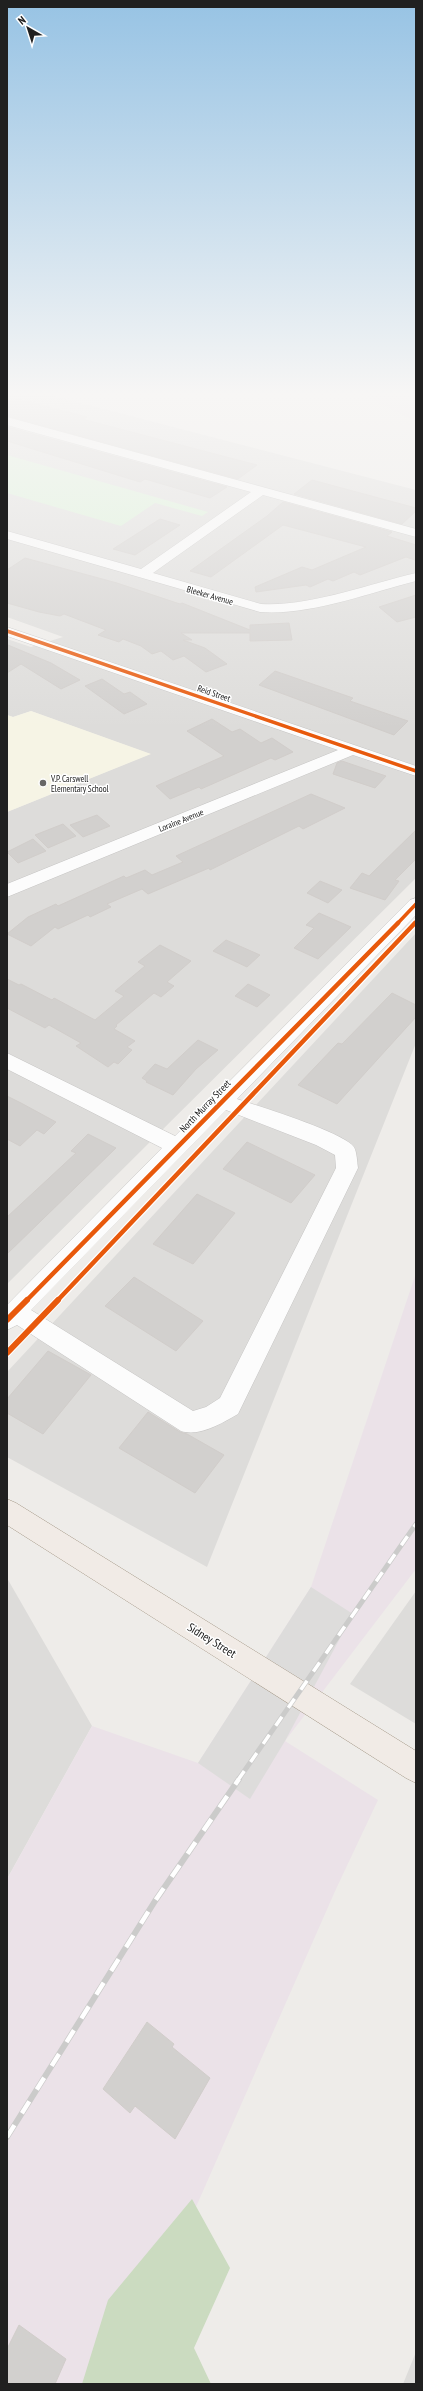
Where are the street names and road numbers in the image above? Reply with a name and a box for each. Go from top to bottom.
street label: Bleeker Avenue [186,583,235,607]
street label: Reid Street [196,682,232,704]
street label: Loraine Avenue [157,806,205,834]
street label: North Murray Street [177,1077,234,1135]
street label: Sidney Street [185,1619,240,1661]

